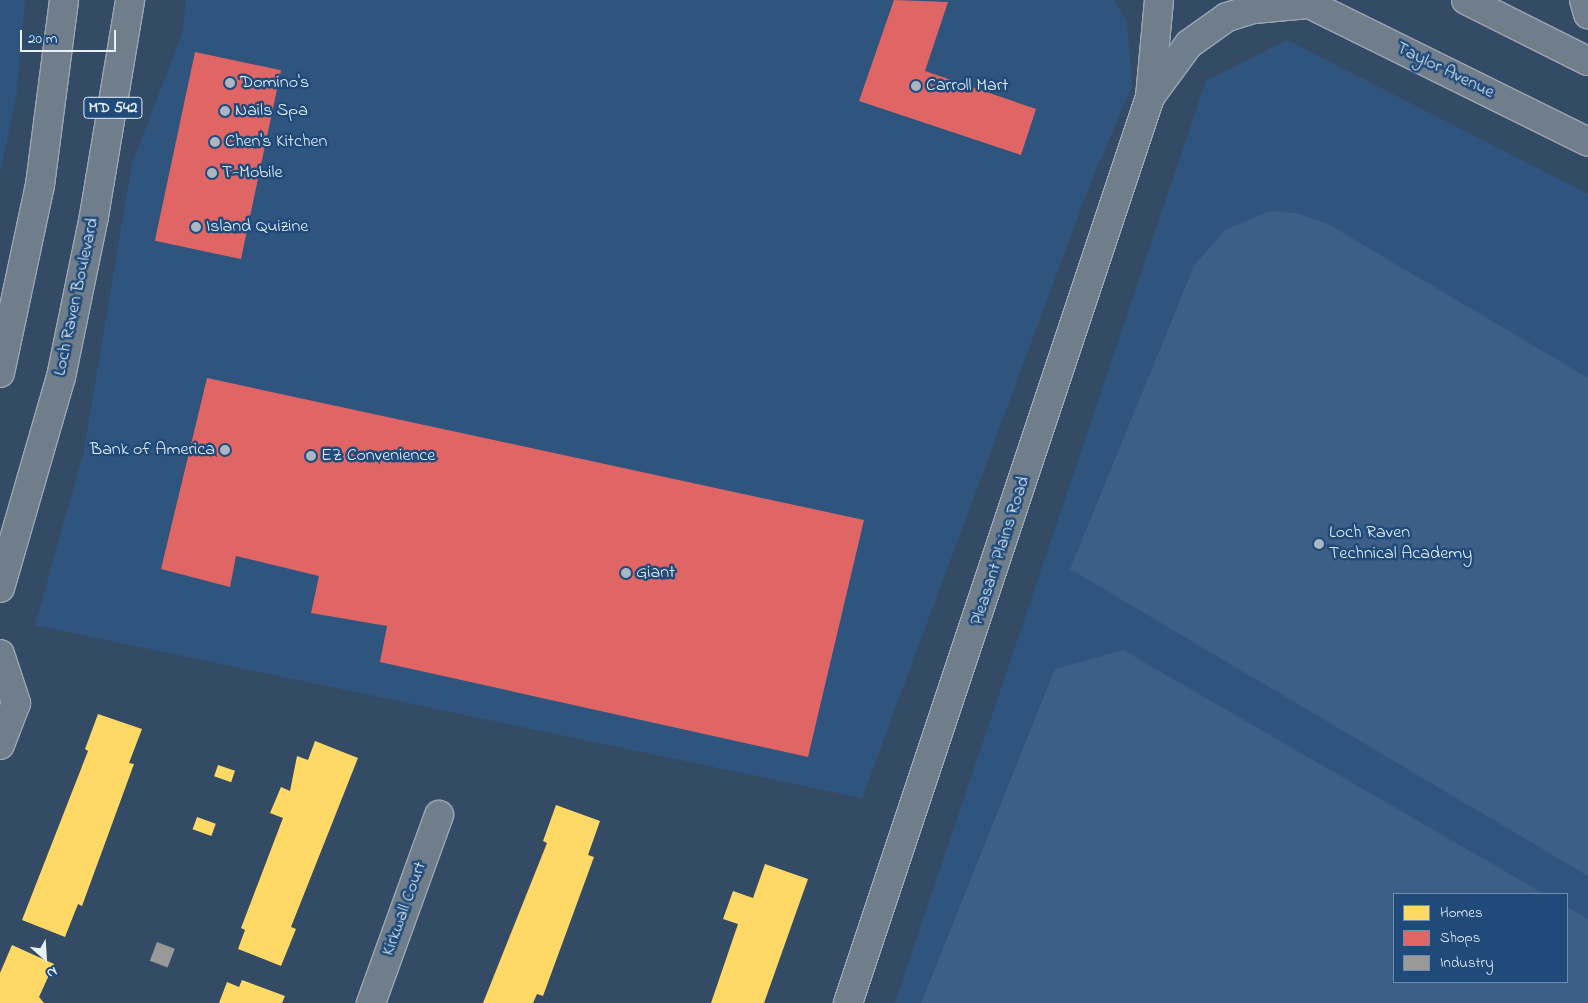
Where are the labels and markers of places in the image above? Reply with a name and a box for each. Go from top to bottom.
place label: Domino's [240,72,309,94]
place label: Carroll Mart [926,75,1008,97]
marker: Domino's [224,77,236,89]
marker: Carroll Mart [910,80,922,92]
place label: Nails Spa [235,100,308,122]
marker: Nails Spa [219,105,231,117]
place label: Chen's Kitchen [225,131,327,153]
marker: Chen's Kitchen [209,136,221,148]
place label: T-Mobile [222,162,283,184]
marker: T-Mobile [206,167,218,179]
place label: Island Quizine [206,216,308,238]
marker: Island Quizine [190,221,202,233]
place label: Bank of America [90,439,215,461]
marker: Bank of America [219,444,231,456]
place label: EZ Convenience [321,445,435,467]
marker: EZ Convenience [305,450,317,462]
place label: Loch Raven Technical Academy [1329,523,1472,566]
marker: Loch Raven Technical Academy [1313,538,1325,550]
place label: Giant [636,562,675,584]
marker: Giant [620,567,632,579]

